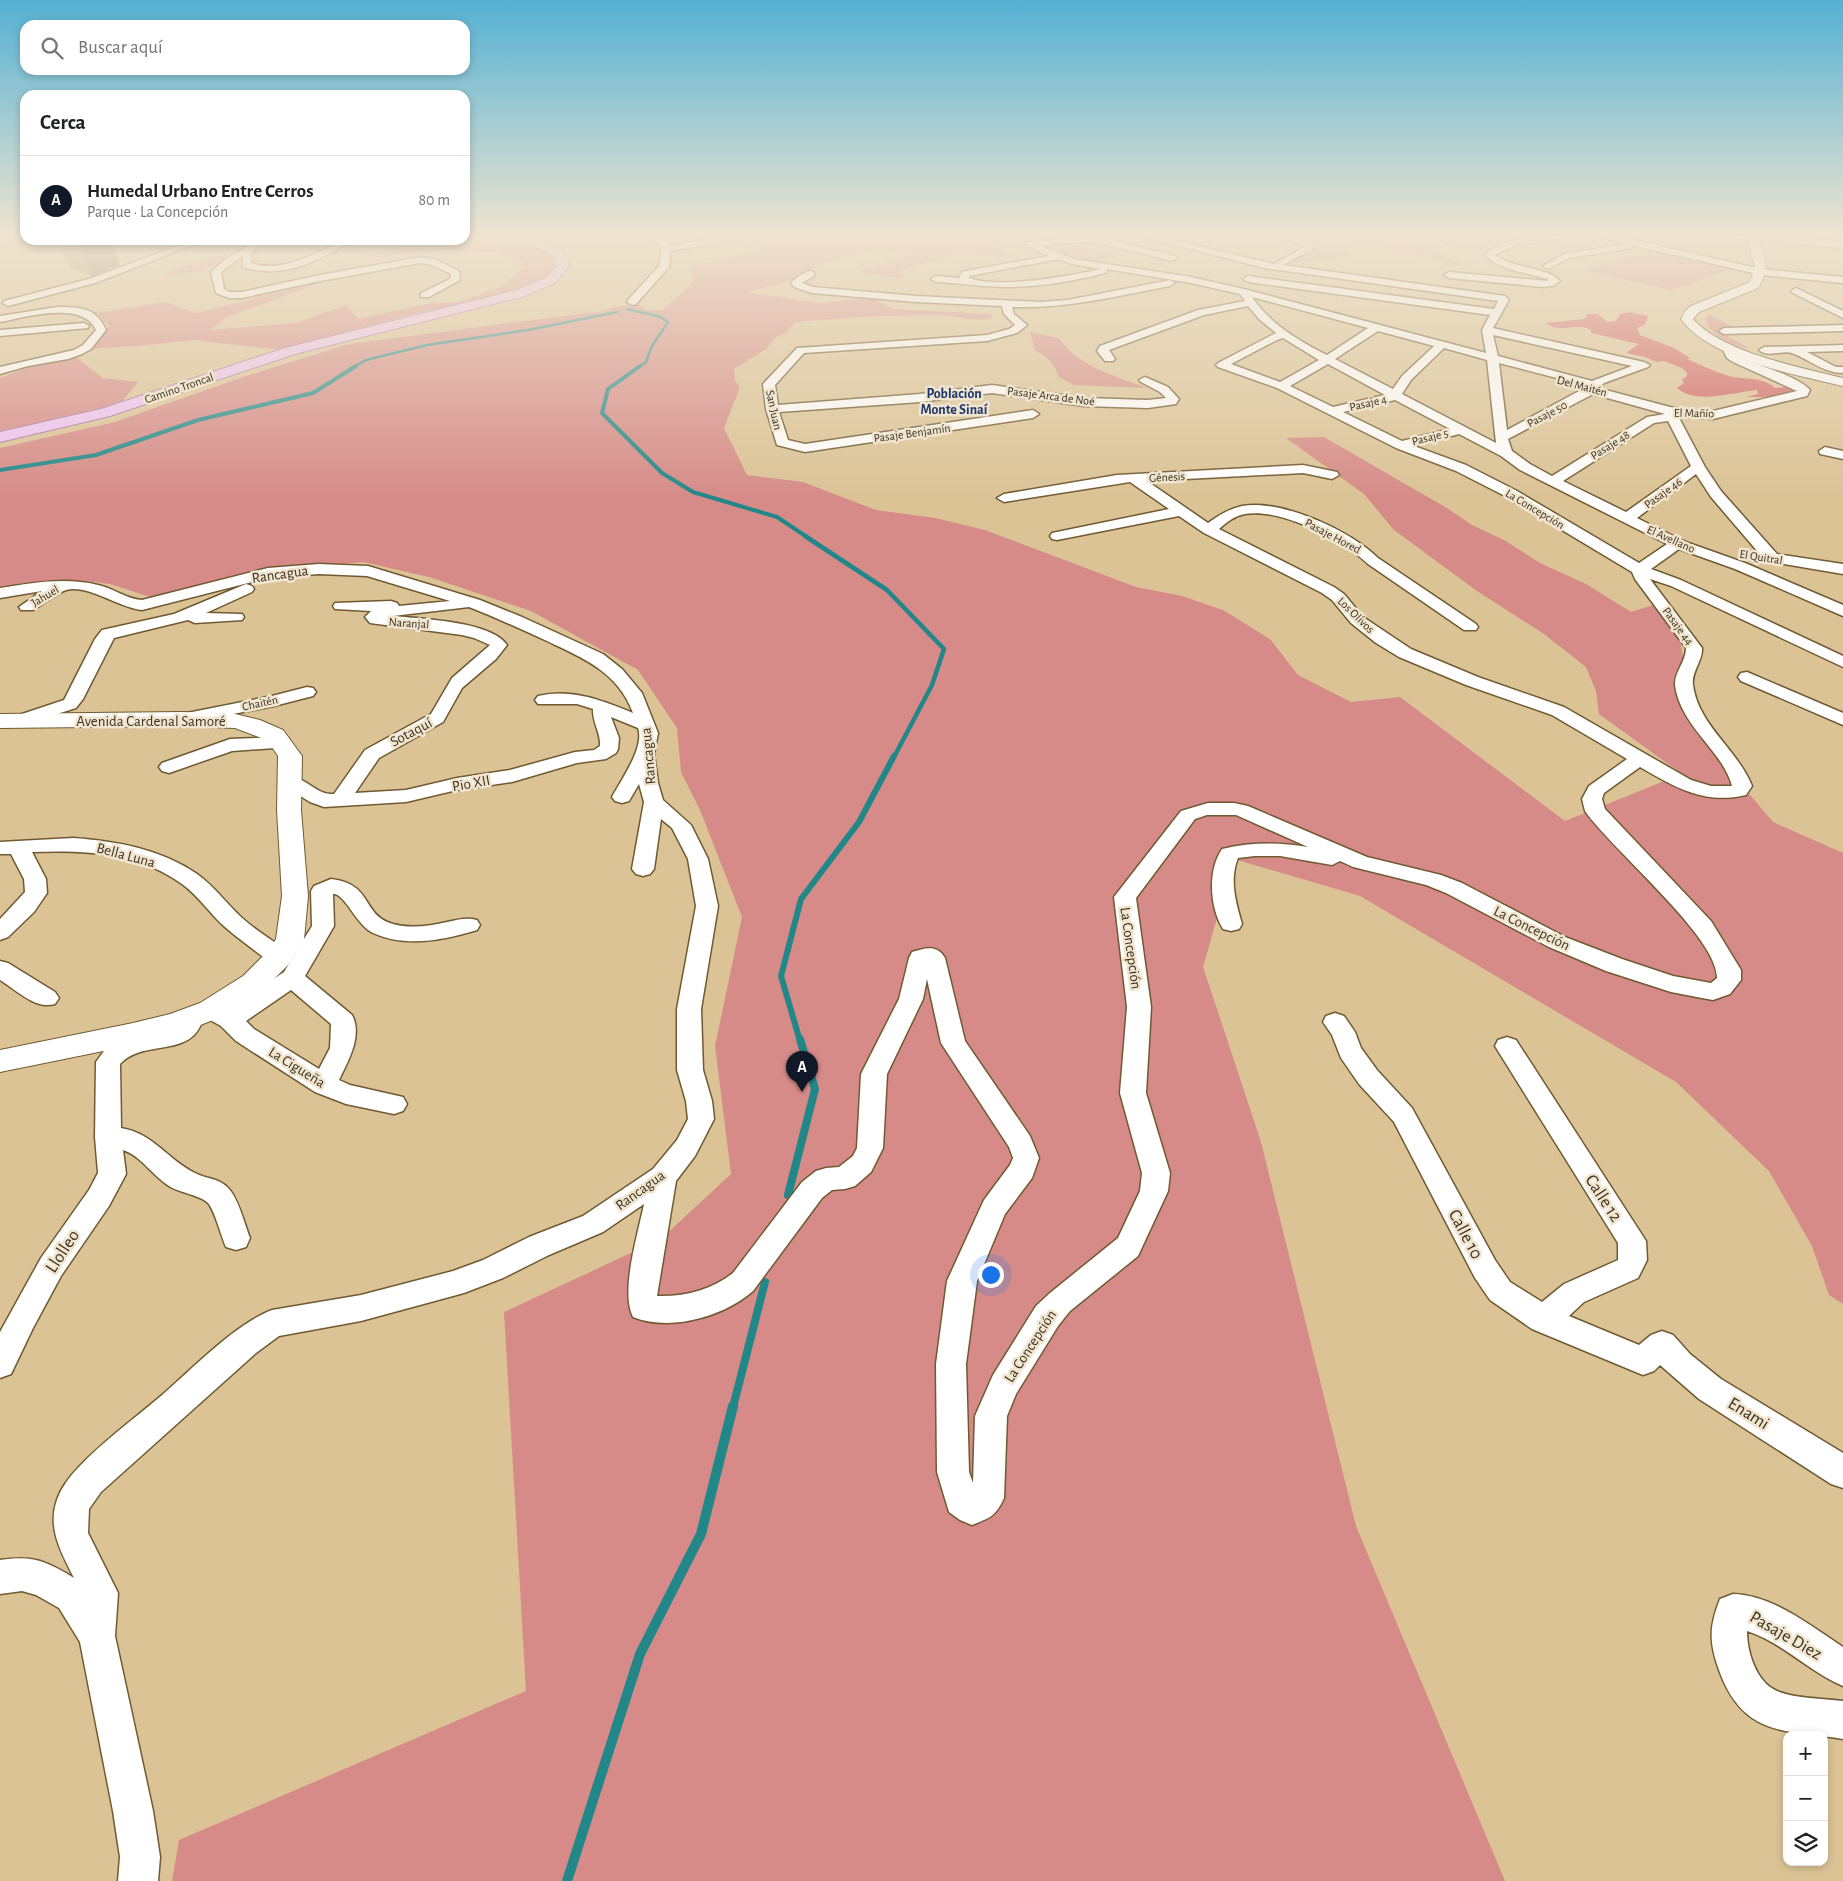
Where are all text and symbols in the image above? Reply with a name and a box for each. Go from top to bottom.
search box [20,20,470,75]
icon: search [38,34,66,62]
text: Buscar aquí [78,38,163,57]
text: Cerca [40,112,86,133]
text: Humedal Urbano Entre Cerros [87,182,313,201]
text: A [51,192,61,208]
text: 80 m [419,192,450,208]
text: Parque · La Concepción [87,204,228,220]
street label: Camino Troncal [143,371,215,405]
street label: Del Maitén [1556,374,1608,398]
street label: Pasaje Arca de Noé [1006,385,1095,408]
district label: Población Monte Sinaí [921,387,988,417]
street label: San Juan [764,389,784,431]
street label: Pasaje 4 [1348,393,1388,414]
street label: Pasaje 50 [1525,398,1569,430]
street label: El Mañío [1674,407,1714,419]
street label: Pasaje Benjamín [873,422,951,445]
street label: Pasaje 5 [1411,427,1450,448]
street label: Pasaje 48 [1588,428,1632,462]
street label: Génesis [1149,470,1185,484]
street label: Pasaje 46 [1642,475,1685,511]
street label: La Concepción [1504,487,1566,531]
street label: Pasaje Hored [1303,516,1363,557]
street label: El Avellano [1645,523,1697,555]
street label: El Quitral [1738,548,1783,567]
street label: Rancagua [251,563,309,586]
street label: Jahuel [29,583,61,609]
street label: Los Olivos [1335,595,1377,635]
street label: Pasaje 44 [1659,605,1696,648]
street label: Naranjal [388,616,430,631]
street label: Chaitén [241,693,279,713]
street label: Avenida Cardenal Samoré [76,714,226,729]
street label: Sotaquí [388,715,435,750]
street label: Rancagua [639,727,658,785]
street label: Pio XII [451,773,491,794]
street label: Bella Luna [95,840,157,871]
street label: La Concepción [1491,904,1572,953]
street label: La Concepción [1117,906,1144,990]
street label: La Cigueña [266,1044,328,1091]
pin: A [786,1051,818,1092]
street label: Rancagua [613,1168,668,1213]
street label: Calle 12 [1581,1172,1625,1225]
street label: Calle 10 [1445,1207,1486,1262]
street label: Llolleo [43,1227,83,1276]
your location [978,1262,1004,1288]
street label: La Concepción [1002,1307,1059,1385]
street label: Enami [1725,1394,1772,1433]
street label: Pasaje Diez [1746,1608,1825,1664]
map controls [1783,1731,1828,1866]
button: + [1783,1731,1828,1776]
button: − [1783,1776,1828,1821]
button: layers [1783,1821,1828,1866]

